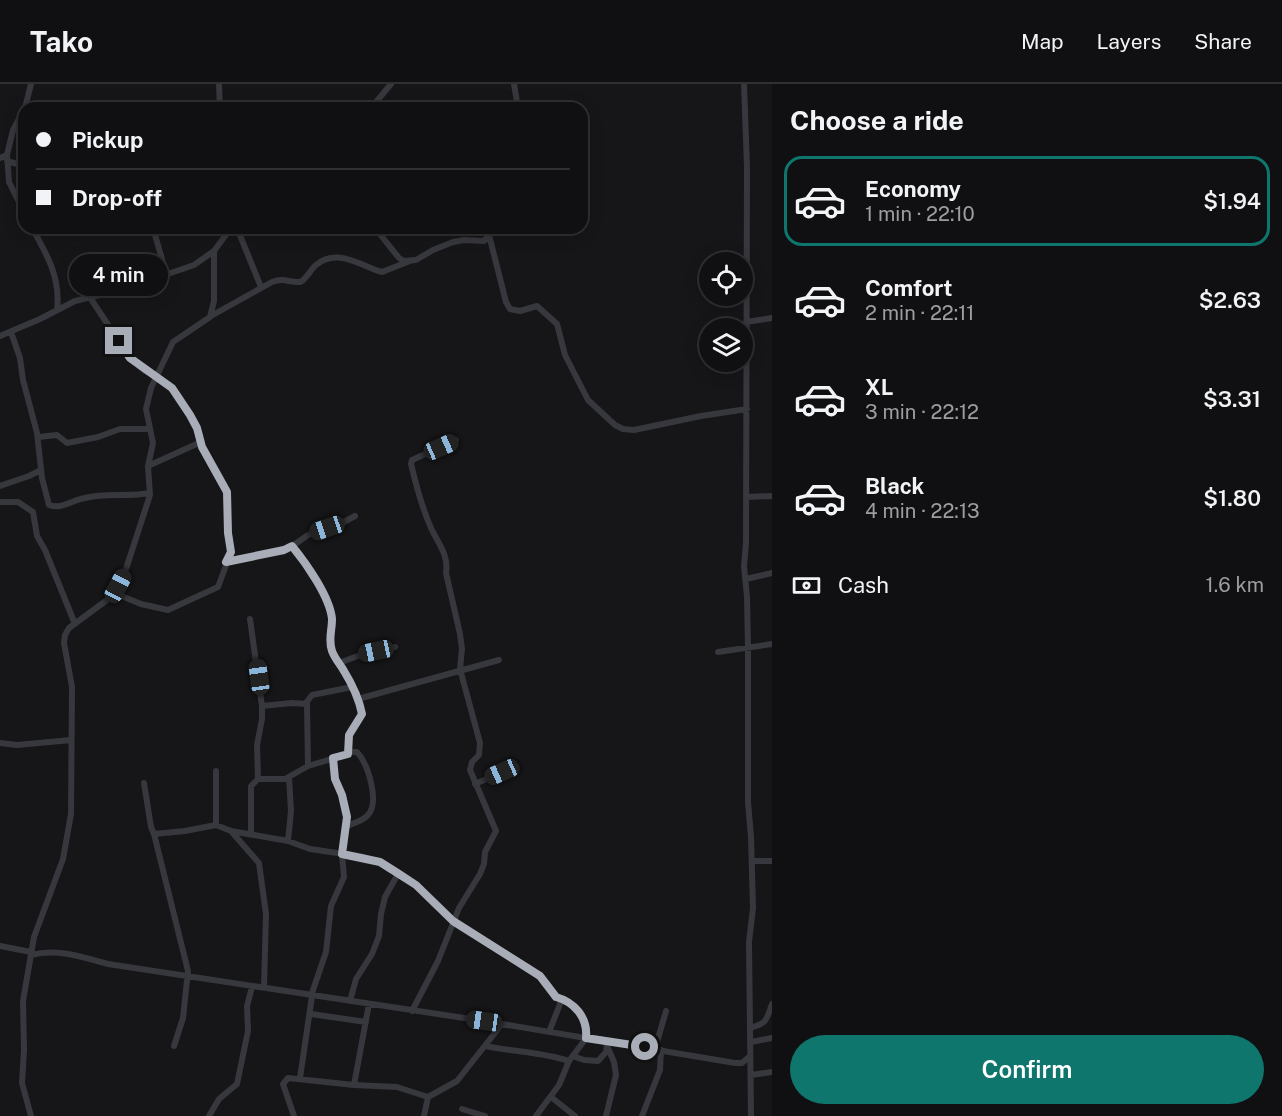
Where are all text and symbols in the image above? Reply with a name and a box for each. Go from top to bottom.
text: Tako [30,25,93,58]
text: Map [1021,29,1064,54]
text: Layers [1097,29,1161,54]
text: Share [1194,29,1252,54]
text: Choose a ride [790,104,964,136]
text: Pickup [72,127,143,153]
icon: car [793,174,847,228]
text: Economy [865,176,961,202]
text: Drop-off [72,185,162,211]
text: $1.94 [1203,188,1261,214]
text: 1 min · 22:10 [865,202,975,226]
map controls [699,252,753,372]
button: locate [699,252,753,306]
callout: 4 min [70,254,168,296]
text: 4 min [92,263,145,287]
icon: car [793,273,847,327]
text: Comfort [865,275,952,301]
text: $2.63 [1199,287,1261,313]
text: 2 min · 22:11 [865,301,975,325]
button: layers [699,318,753,372]
route end [105,327,132,354]
icon: car [793,372,847,426]
text: XL [865,374,893,400]
text: $3.31 [1203,386,1261,412]
text: 3 min · 22:12 [865,400,979,424]
car [421,431,461,463]
icon: car [793,471,847,525]
text: Black [865,473,924,499]
text: $1.80 [1203,485,1261,511]
text: 4 min · 22:13 [865,499,980,523]
car [307,514,347,542]
car [102,566,134,606]
icon: cash [790,569,823,602]
text: Cash [838,572,889,598]
text: 1.6 km [1206,573,1264,597]
car [357,638,395,664]
car [248,658,270,696]
car [482,756,522,788]
car [465,1010,503,1032]
route start [631,1033,658,1060]
button: Confirm [790,1035,1264,1104]

